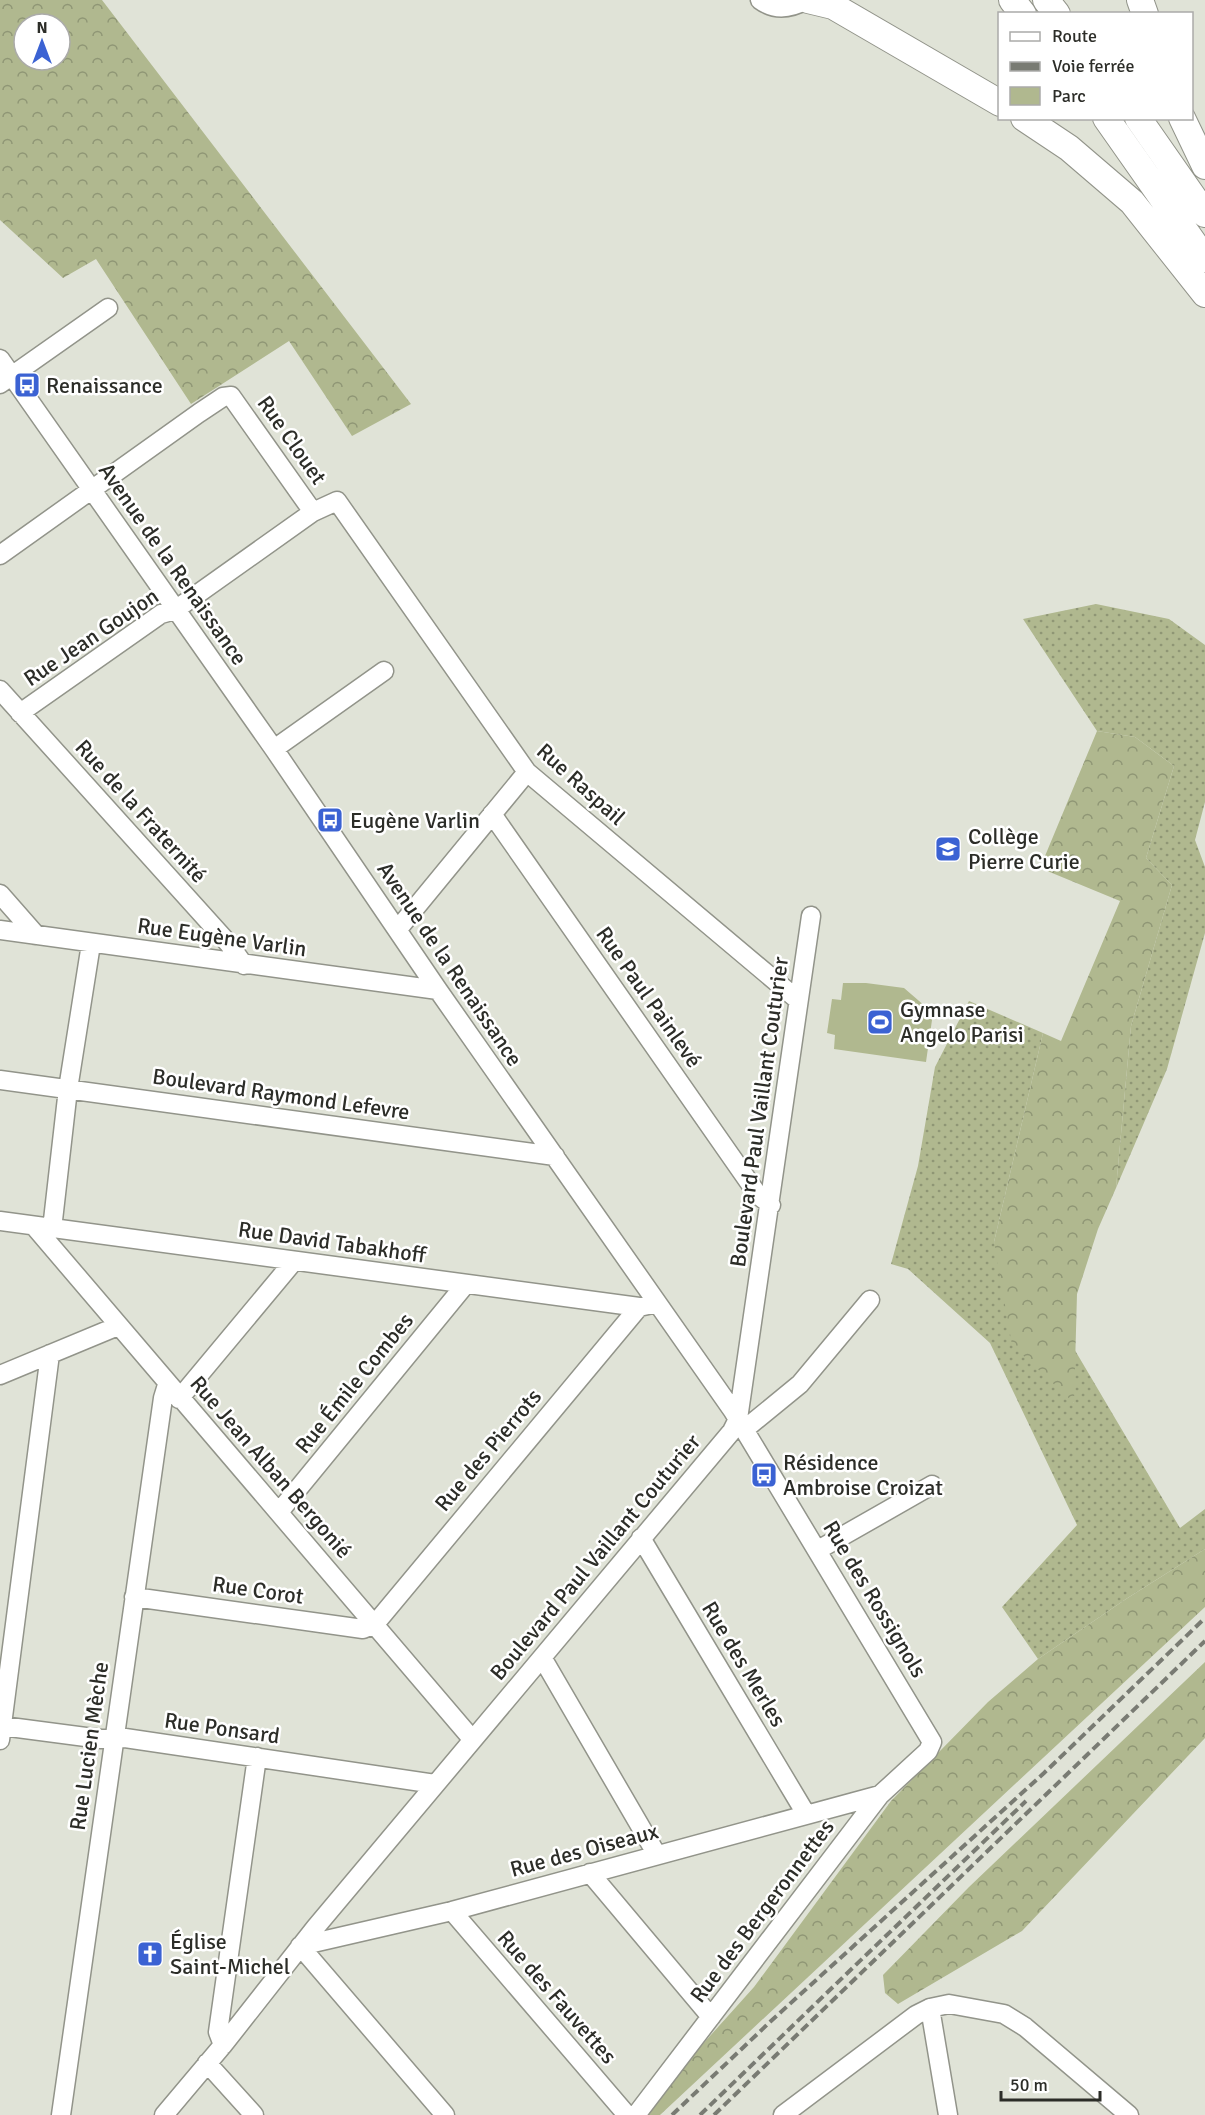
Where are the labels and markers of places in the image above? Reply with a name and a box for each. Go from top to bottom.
bus stop icon: Renaissance [12,370,42,400]
place label: Renaissance [46,372,163,399]
bus stop icon: Eugène Varlin [315,805,345,835]
place label: Eugène Varlin [350,807,480,834]
place label: Collège Pierre Curie [968,823,1080,875]
school or university icon: Collège Pierre Curie [933,834,963,864]
place label: Gymnase Angelo Parisi [900,996,1024,1048]
sports icon: Gymnase Angelo Parisi [865,1007,895,1037]
place label: Résidence Ambroise Croizat [783,1449,943,1501]
bus stop icon: Résidence Ambroise Croizat [749,1460,779,1490]
place label: Église Saint-Michel [170,1928,290,1980]
church icon: Église Saint-Michel [135,1939,165,1969]

